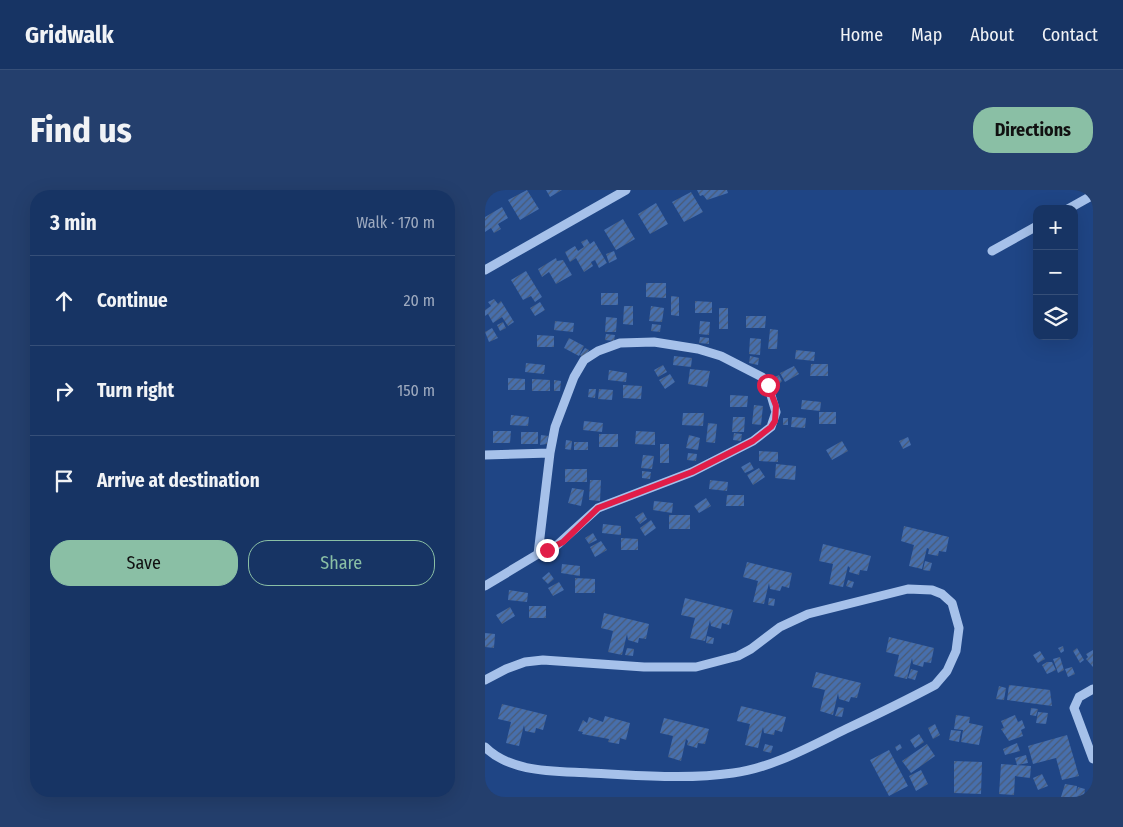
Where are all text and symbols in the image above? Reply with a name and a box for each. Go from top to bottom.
text: Gridwalk [25,21,114,49]
text: Home [840,24,883,46]
text: Map [911,24,942,46]
text: About [970,24,1014,46]
text: Contact [1042,24,1098,46]
button: Directions [973,107,1093,153]
text: Find us [30,109,132,151]
map controls [1033,205,1078,340]
button: + [1033,205,1078,250]
text: 3 min [50,210,97,236]
text: Walk · 170 m [356,213,435,232]
button: − [1033,250,1078,295]
icon: ahead [50,287,78,315]
text: Continue [97,289,168,312]
text: 20 m [404,291,435,310]
button: layers [1033,295,1078,340]
route start [757,374,780,397]
icon: right [50,377,78,405]
text: Turn right [97,379,174,402]
text: 150 m [397,381,435,400]
icon: arrive [50,467,78,495]
text: Arrive at destination [97,469,260,492]
route end [536,539,559,562]
button: Save [50,540,238,586]
button: Share [248,540,435,586]

